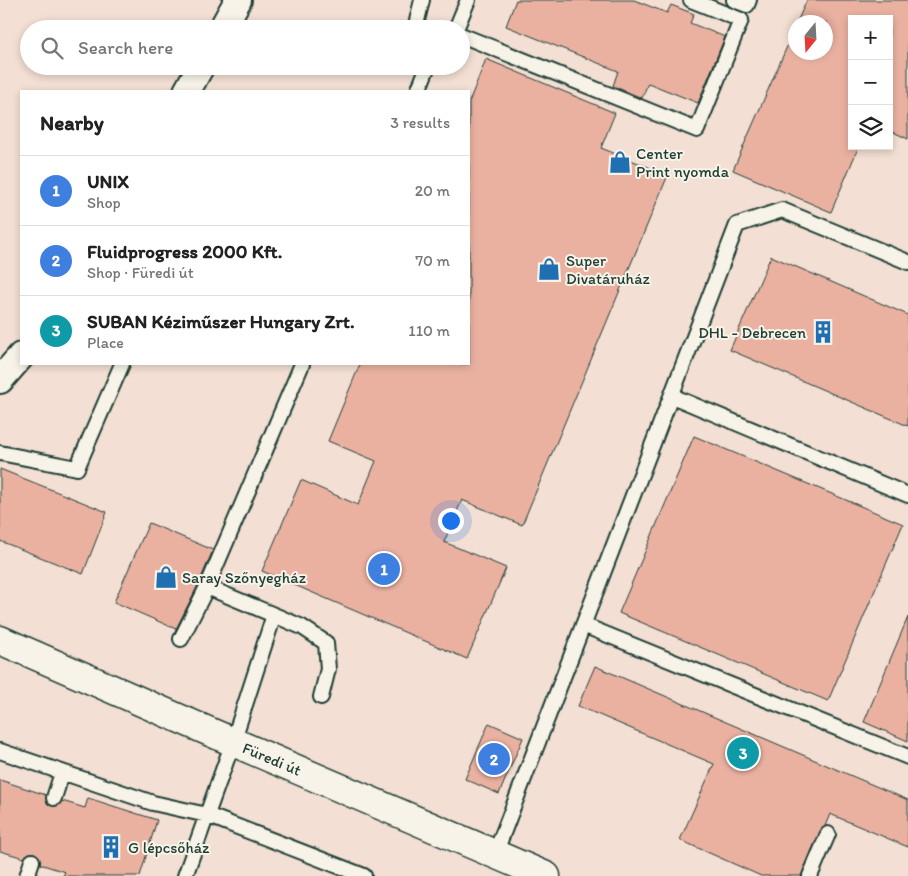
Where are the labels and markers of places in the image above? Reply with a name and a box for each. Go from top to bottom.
place label: Center Print nyomda [636,144,730,181]
shop icon: Center Print nyomda [607,149,633,175]
place label: Super Divatáruház [566,251,650,288]
shop icon: Super Divatáruház [536,256,562,282]
building icon: DHL - Debrecen [810,319,836,345]
place label: DHL - Debrecen [698,323,806,342]
pin: 1 [368,550,400,588]
shop icon: Saray Szőnyegház [153,564,179,590]
place label: Saray Szőnyegház [182,568,307,587]
pin: 3 [727,734,759,772]
pin: 2 [478,740,510,778]
building icon: G lépcsőház [98,834,124,860]
place label: G lépcsőház [128,838,210,857]

